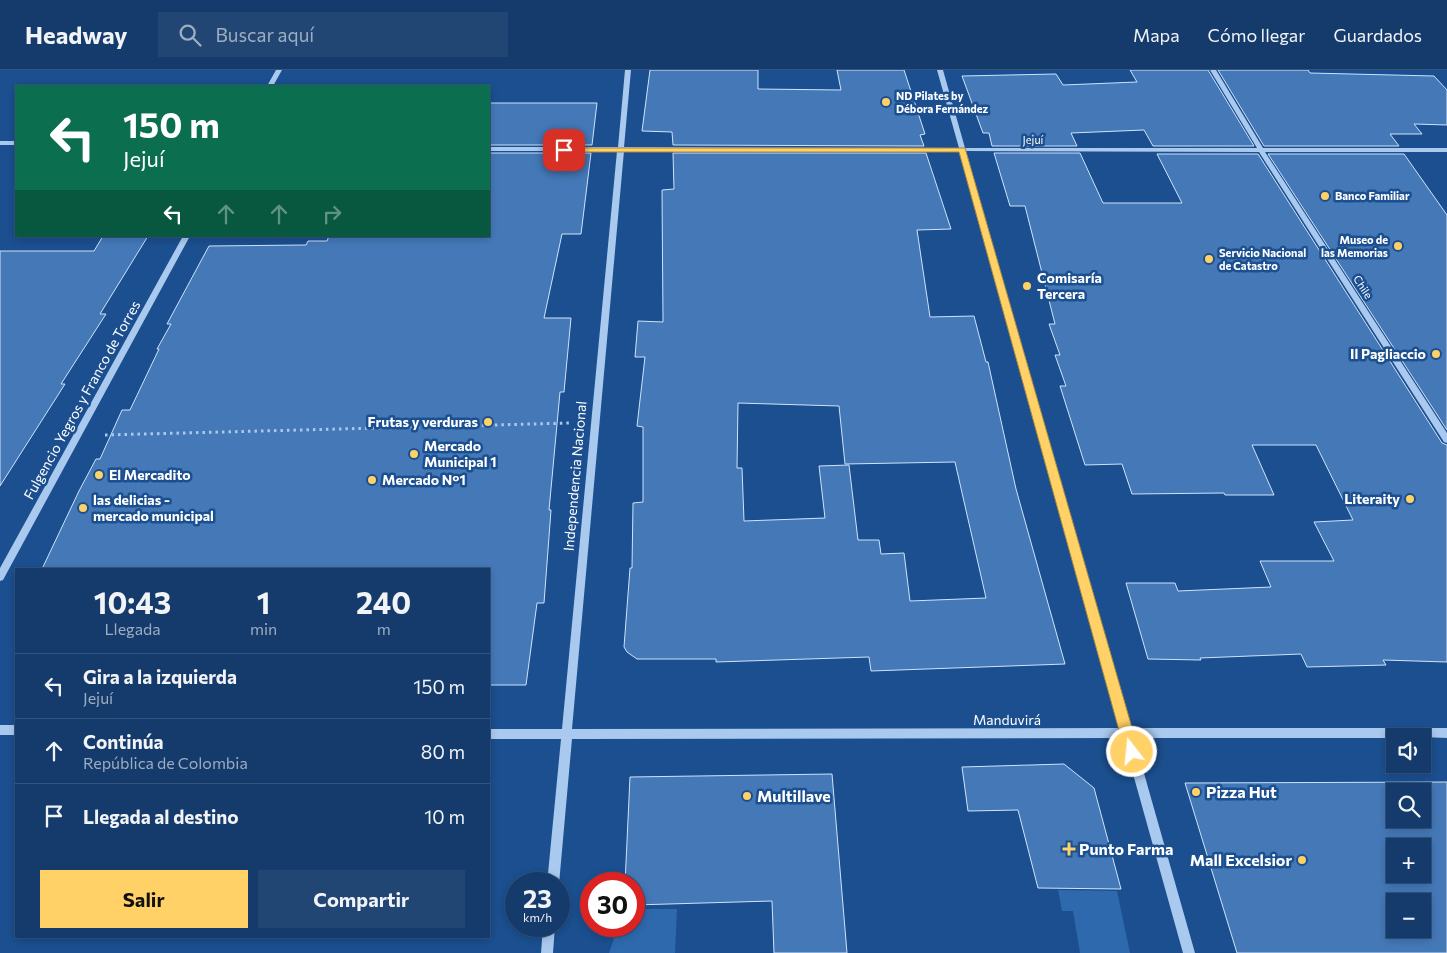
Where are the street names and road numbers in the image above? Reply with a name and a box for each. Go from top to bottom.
street label: Jejuí [1023,133,1045,147]
street label: Chile [1351,273,1376,301]
street label: Fulgencio Yegros y Franco de Torres [20,297,143,502]
street label: Independencia Nacional [559,400,590,552]
street label: Manduvirá [973,711,1041,728]

